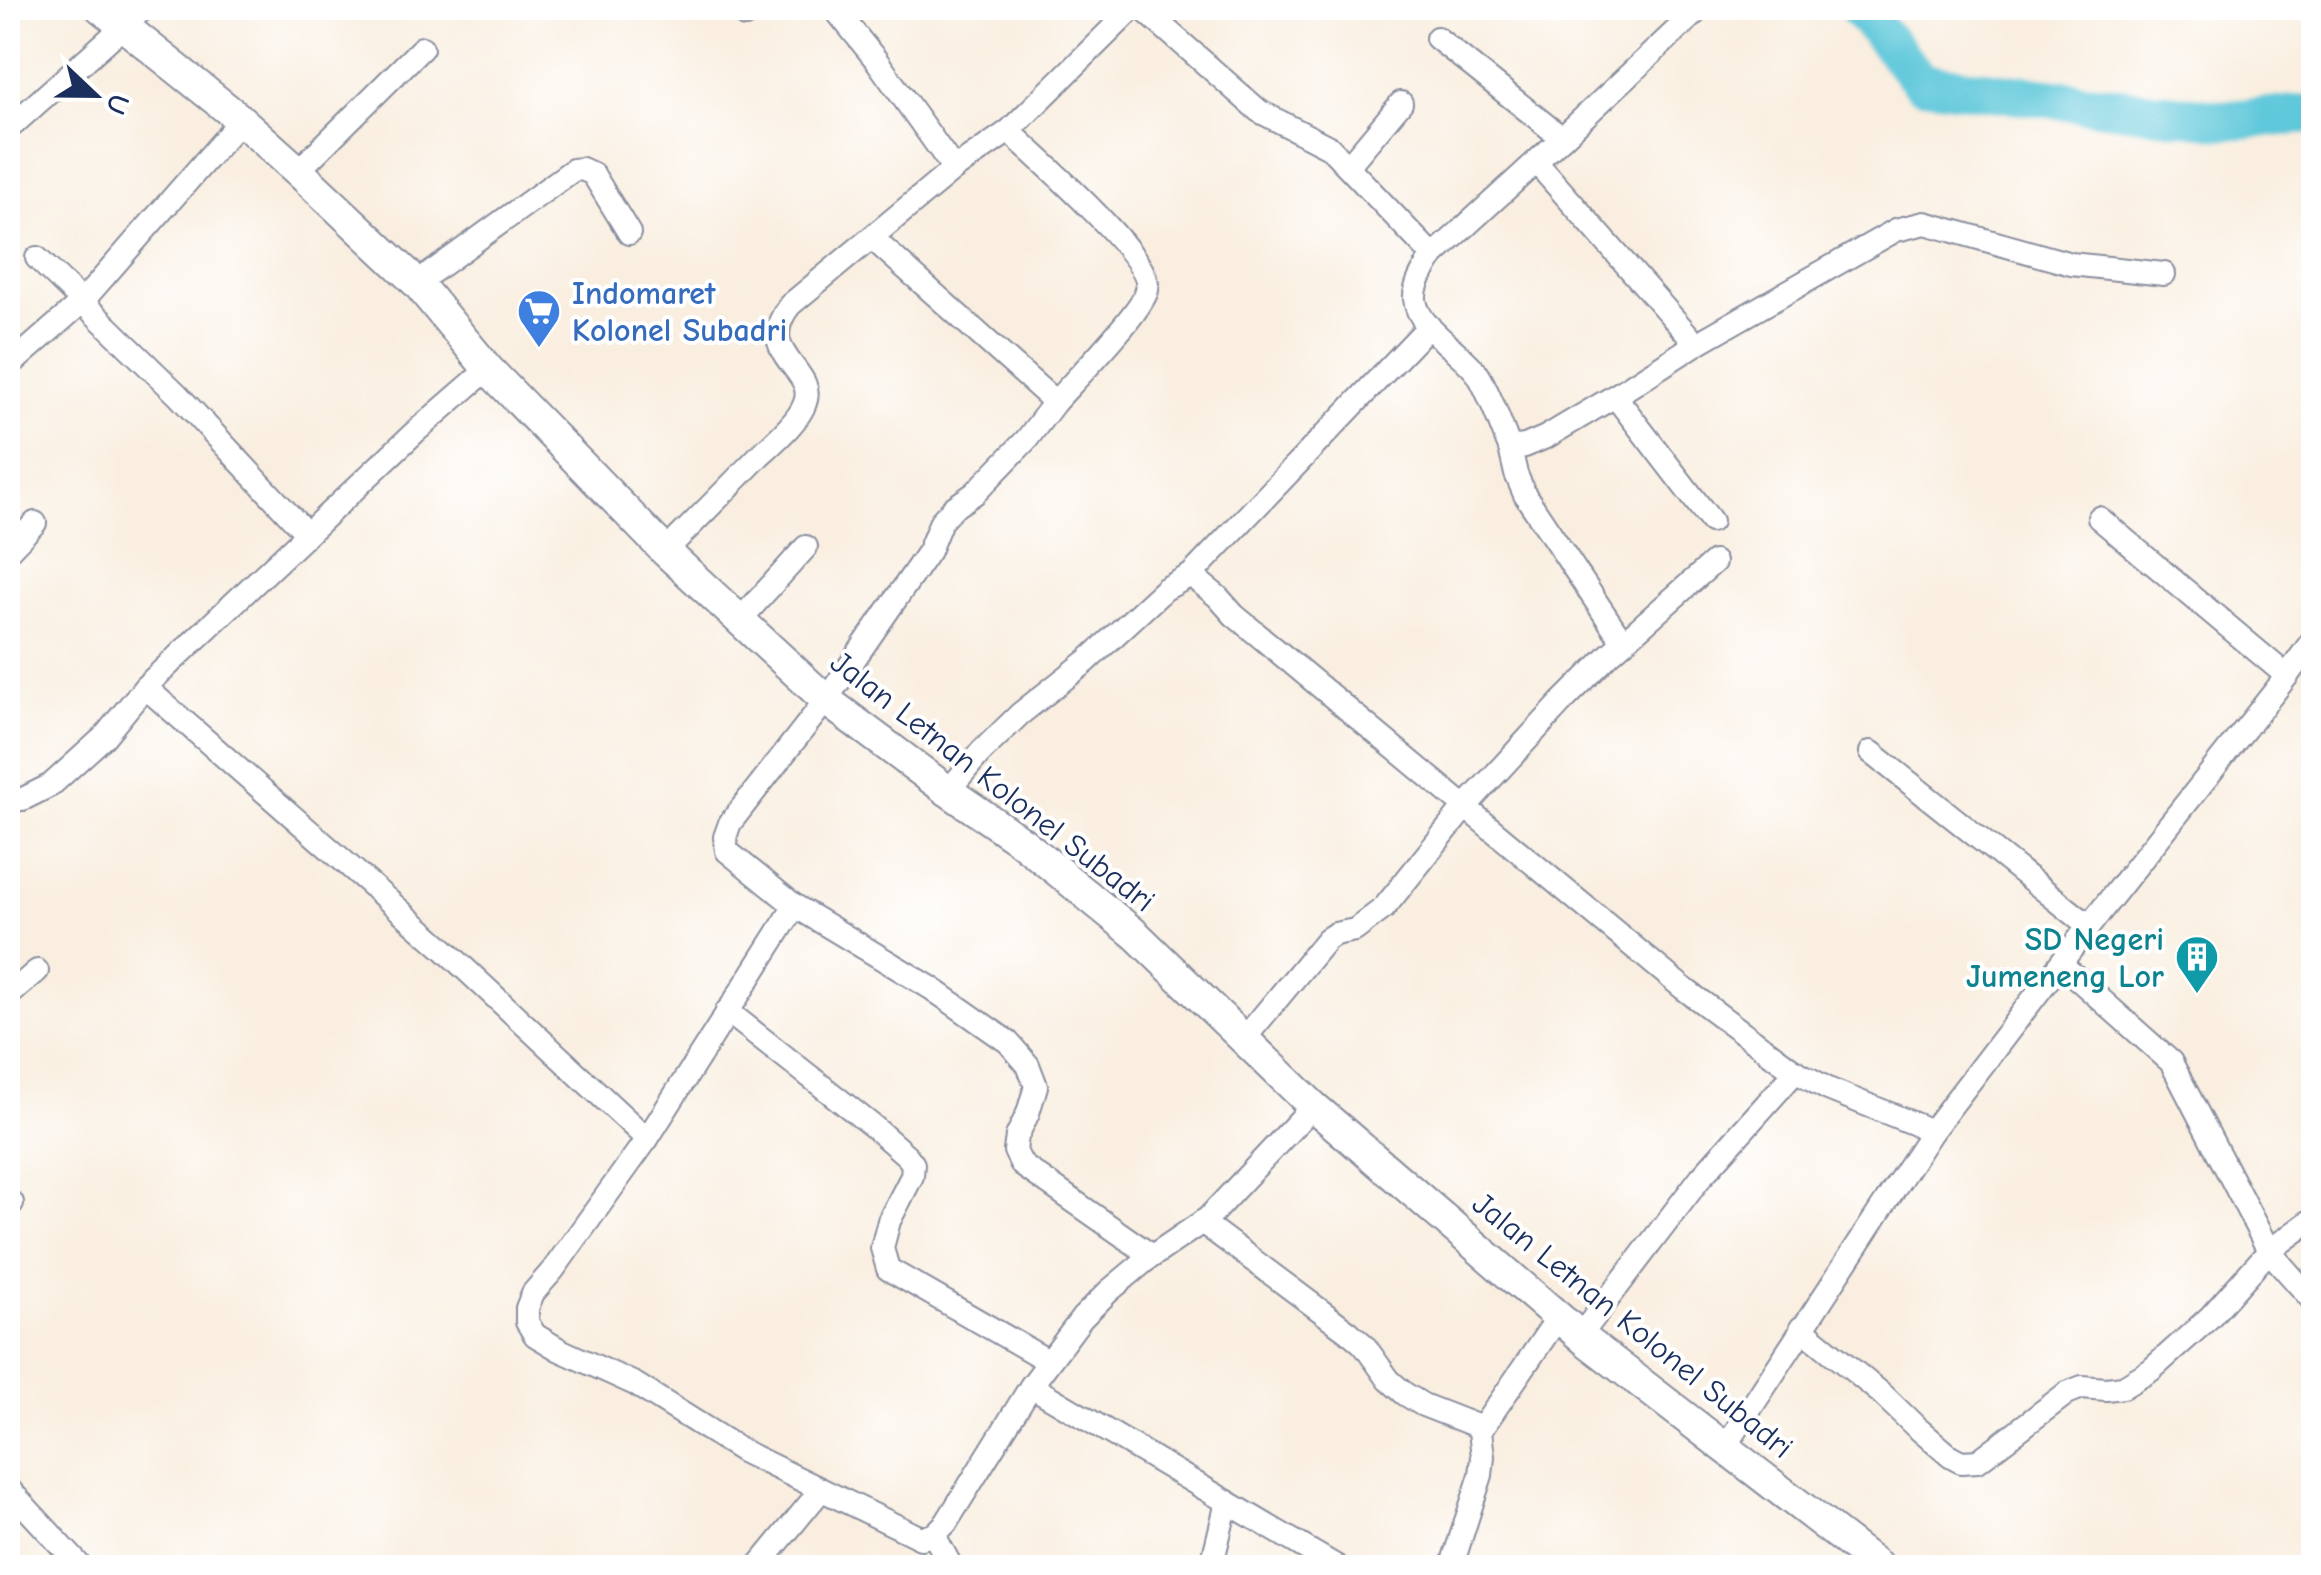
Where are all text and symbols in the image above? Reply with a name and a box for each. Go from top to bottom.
north arrow [45,45,145,145]
text: U [99,89,136,119]
place label: Indomaret Kolonel Subadri [572,275,787,349]
supermarket icon: Indomaret Kolonel Subadri [516,288,562,349]
street label: Jalan Letnan Kolonel Subadri [823,643,1162,919]
place label: SD Negeri Jumeneng Lor [1966,921,2164,995]
building icon: SD Negeri Jumeneng Lor [2174,934,2220,995]
street label: Jalan Letnan Kolonel Subadri [1465,1185,1800,1466]

